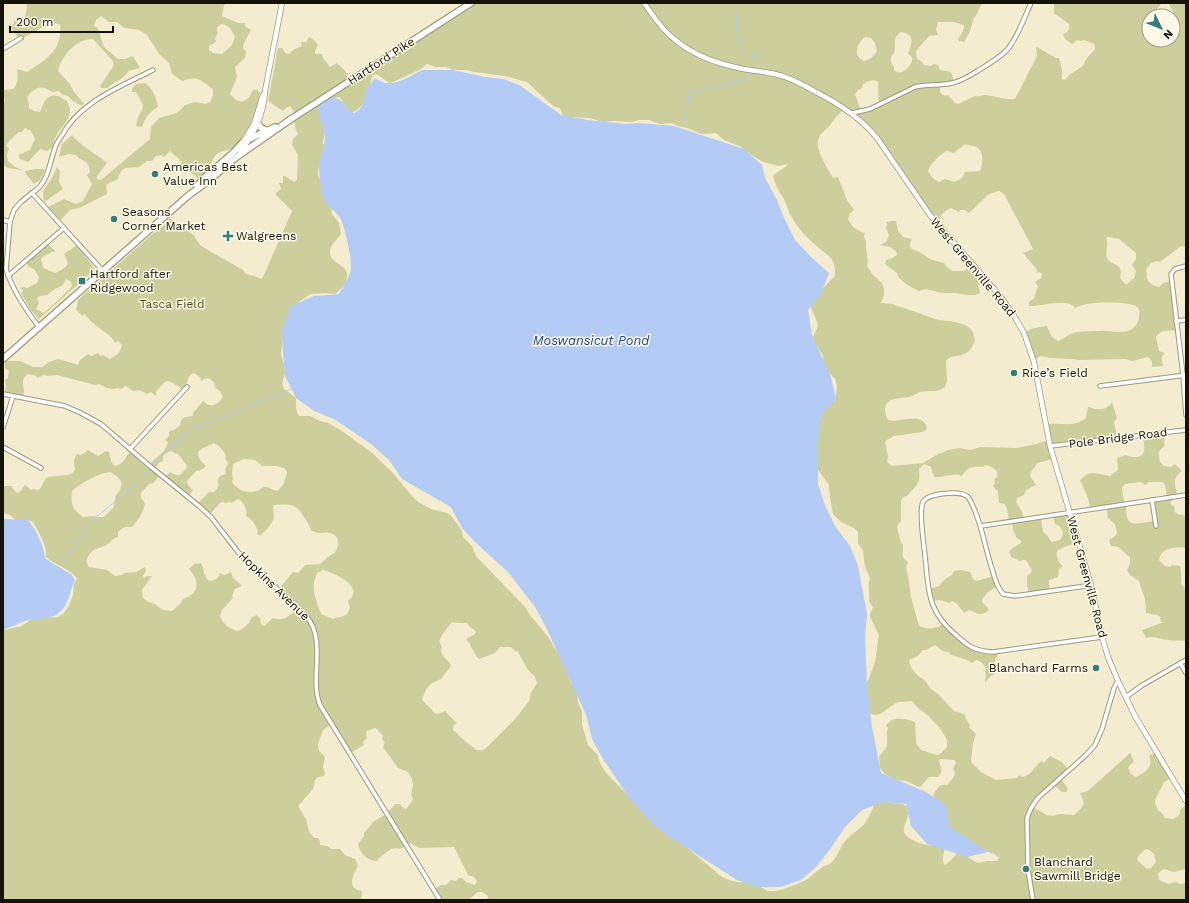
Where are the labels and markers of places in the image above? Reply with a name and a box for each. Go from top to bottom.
place label: Americas Best Value Inn [163,160,247,188]
marker: Americas Best Value Inn [150,169,160,179]
place label: Seasons Corner Market [122,205,206,233]
marker: Seasons Corner Market [109,214,119,224]
place label: Walgreens [236,229,296,243]
marker: Walgreens [223,231,233,241]
place label: Hartford after Ridgewood [90,267,171,295]
marker: Hartford after Ridgewood [77,276,87,286]
place label: Rice’s Field [1022,366,1088,380]
marker: Rice’s Field [1009,368,1019,378]
place label: Blanchard Farms [989,661,1088,675]
marker: Blanchard Farms [1091,663,1101,673]
place label: Blanchard Sawmill Bridge [1034,855,1121,883]
marker: Blanchard Sawmill Bridge [1021,864,1031,874]

